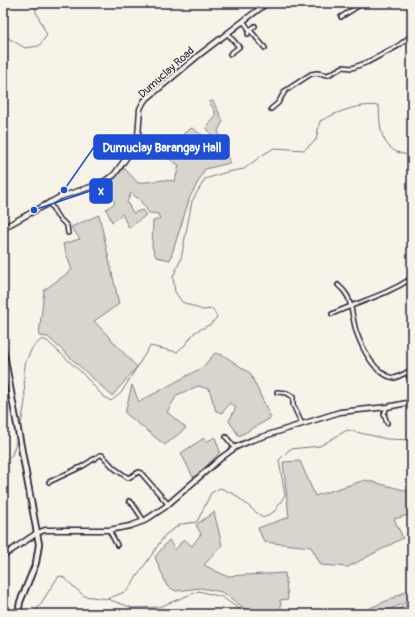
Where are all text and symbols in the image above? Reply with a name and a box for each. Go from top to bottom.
street label: Dumuclay Road [136,44,197,101]
callout: Dumuclay Barangay Hall [94,135,229,159]
text: Dumuclay Barangay Hall [103,141,222,156]
callout: x [90,179,112,203]
text: x [97,184,104,199]

